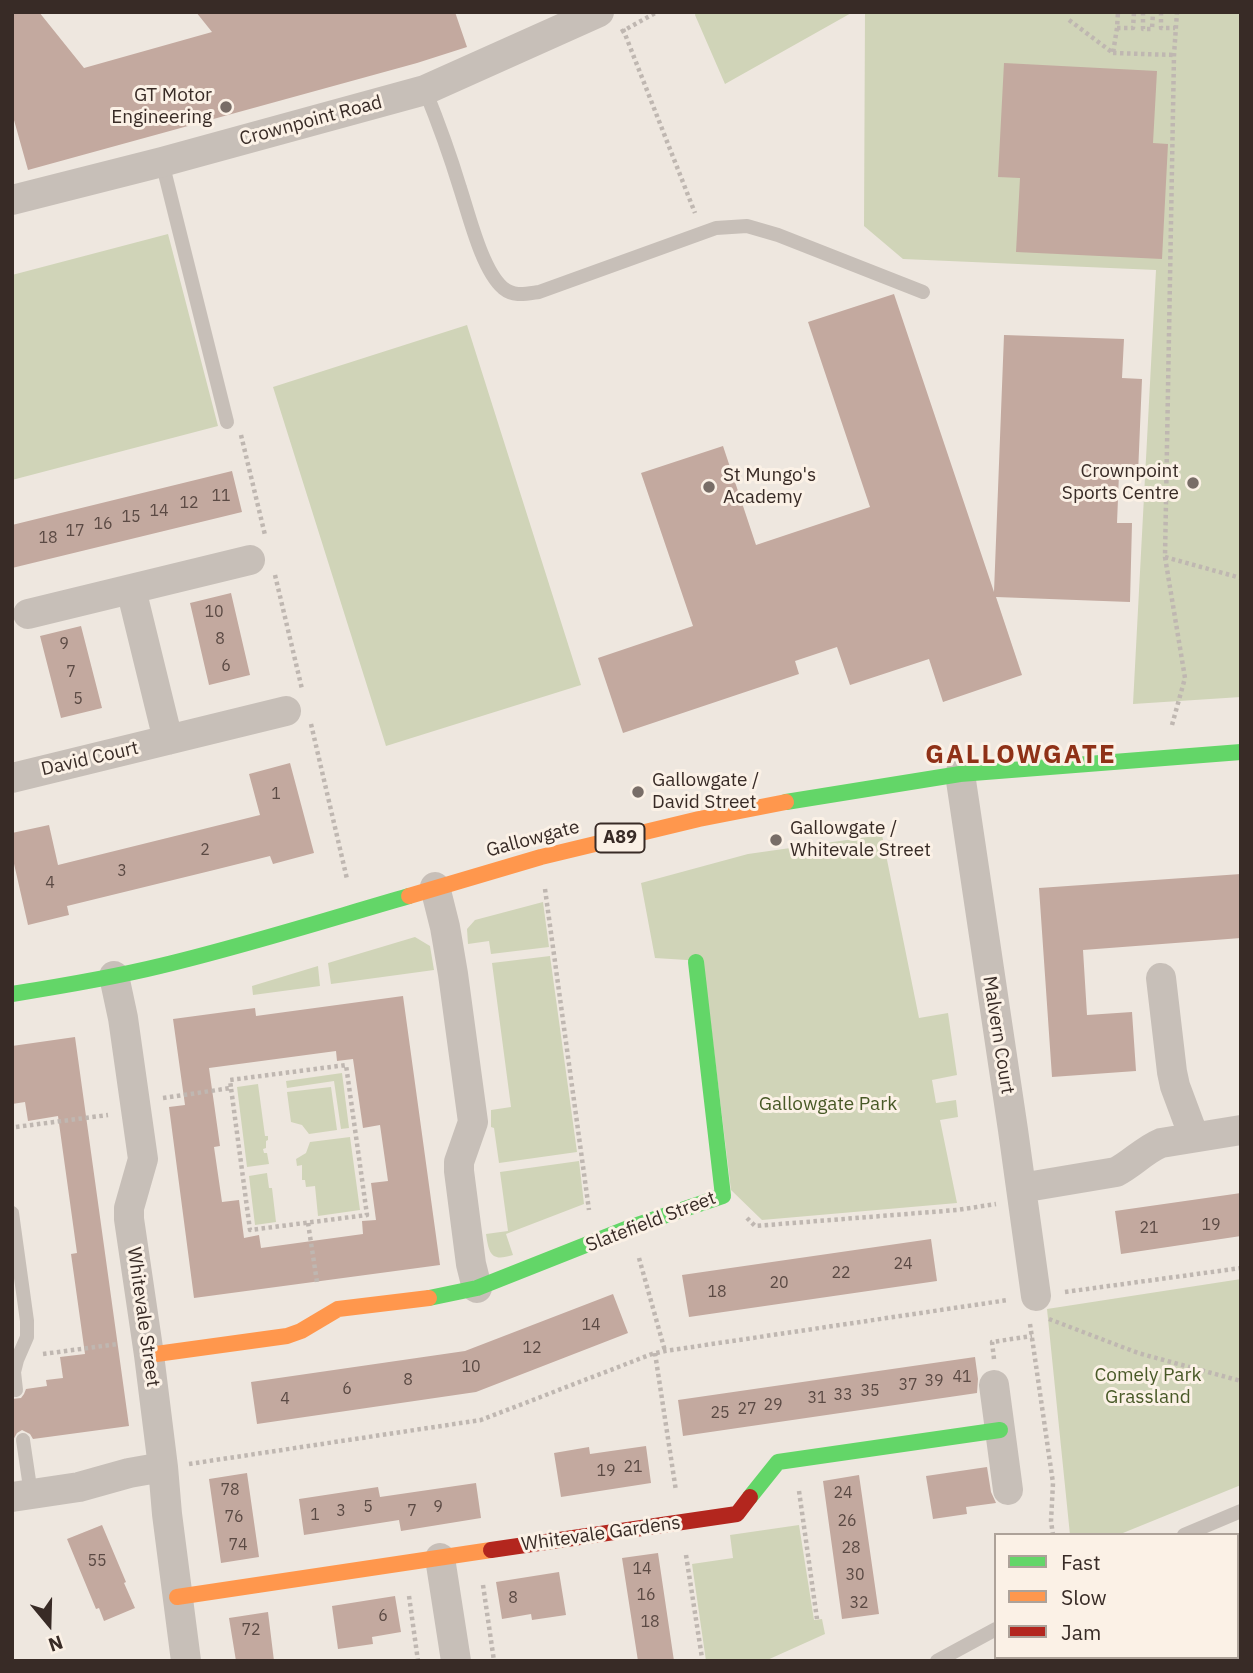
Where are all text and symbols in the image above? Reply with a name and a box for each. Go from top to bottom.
place label: GT Motor Engineering [111,85,212,129]
street label: Crownpoint Road [237,91,385,151]
marker: GT Motor Engineering [218,99,234,115]
place label: Crownpoint Sports Centre [1062,461,1179,505]
place label: St Mungo's Academy [723,465,816,509]
marker: Crownpoint Sports Centre [1185,475,1201,491]
marker: St Mungo's Academy [701,479,717,495]
house number: 11 [211,486,231,506]
house number: 12 [179,493,199,513]
house number: 14 [149,501,169,521]
house number: 15 [121,507,141,527]
house number: 16 [93,514,113,534]
house number: 17 [65,521,85,541]
house number: 18 [38,528,58,548]
house number: 10 [204,602,224,622]
house number: 8 [215,629,225,649]
house number: 9 [59,634,69,654]
house number: 6 [221,656,231,676]
house number: 7 [66,662,76,682]
house number: 5 [73,689,83,709]
street label: David Court [39,737,141,781]
district label: GALLOWGATE [927,739,1115,771]
place label: Gallowgate / David Street [652,770,759,814]
house number: 1 [271,784,281,804]
marker: Gallowgate / David Street [630,784,646,800]
street label: Gallowgate [484,816,582,862]
place label: Gallowgate / Whitevale Street [790,818,931,862]
road number: A89 [596,824,644,852]
marker: Gallowgate / Whitevale Street [768,832,784,848]
house number: 2 [200,840,210,860]
house number: 3 [117,861,127,881]
house number: 4 [45,873,55,893]
street label: Malvern Court [977,974,1019,1096]
park label: Gallowgate Park [759,1094,897,1116]
street label: Slatefield Street [583,1187,719,1257]
house number: 19 [1201,1215,1221,1235]
house number: 21 [1139,1218,1159,1238]
street label: Whitevale Street [122,1246,164,1388]
house number: 24 [893,1254,913,1274]
house number: 22 [831,1263,851,1283]
house number: 20 [769,1273,789,1293]
house number: 18 [707,1282,727,1302]
house number: 14 [581,1315,601,1335]
house number: 12 [522,1338,542,1358]
house number: 10 [461,1357,481,1377]
park label: Comely Park Grassland [1095,1365,1201,1409]
house number: 41 [952,1367,972,1387]
house number: 8 [403,1370,413,1390]
house number: 39 [924,1371,944,1391]
house number: 37 [898,1375,918,1395]
house number: 6 [342,1379,352,1399]
house number: 35 [860,1381,880,1401]
house number: 33 [833,1385,853,1405]
house number: 31 [807,1388,827,1408]
house number: 4 [280,1389,290,1409]
house number: 29 [763,1395,783,1415]
house number: 27 [737,1399,757,1419]
house number: 25 [710,1403,730,1423]
house number: 21 [623,1457,643,1477]
house number: 19 [596,1461,616,1481]
house number: 78 [220,1480,240,1500]
house number: 24 [833,1483,853,1503]
house number: 5 [363,1497,373,1517]
house number: 9 [433,1497,443,1517]
house number: 3 [336,1501,346,1521]
house number: 7 [407,1501,417,1521]
house number: 1 [310,1505,320,1525]
house number: 76 [224,1507,244,1527]
house number: 26 [837,1511,857,1531]
street label: Whitevale Gardens [520,1512,682,1556]
legend [994,1533,1239,1659]
house number: 74 [228,1535,248,1555]
house number: 28 [841,1538,861,1558]
text: Fast [1061,1548,1101,1576]
house number: 55 [87,1551,107,1571]
house number: 14 [632,1559,652,1579]
house number: 30 [845,1565,865,1585]
text: Slow [1061,1583,1107,1611]
house number: 16 [636,1585,656,1605]
house number: 8 [508,1588,518,1608]
north arrow [14,1589,84,1659]
house number: 32 [849,1593,869,1613]
house number: 6 [378,1606,388,1626]
house number: 18 [640,1612,660,1632]
text: Jam [1061,1618,1101,1646]
house number: 72 [241,1620,261,1640]
text: N [45,1630,66,1657]

